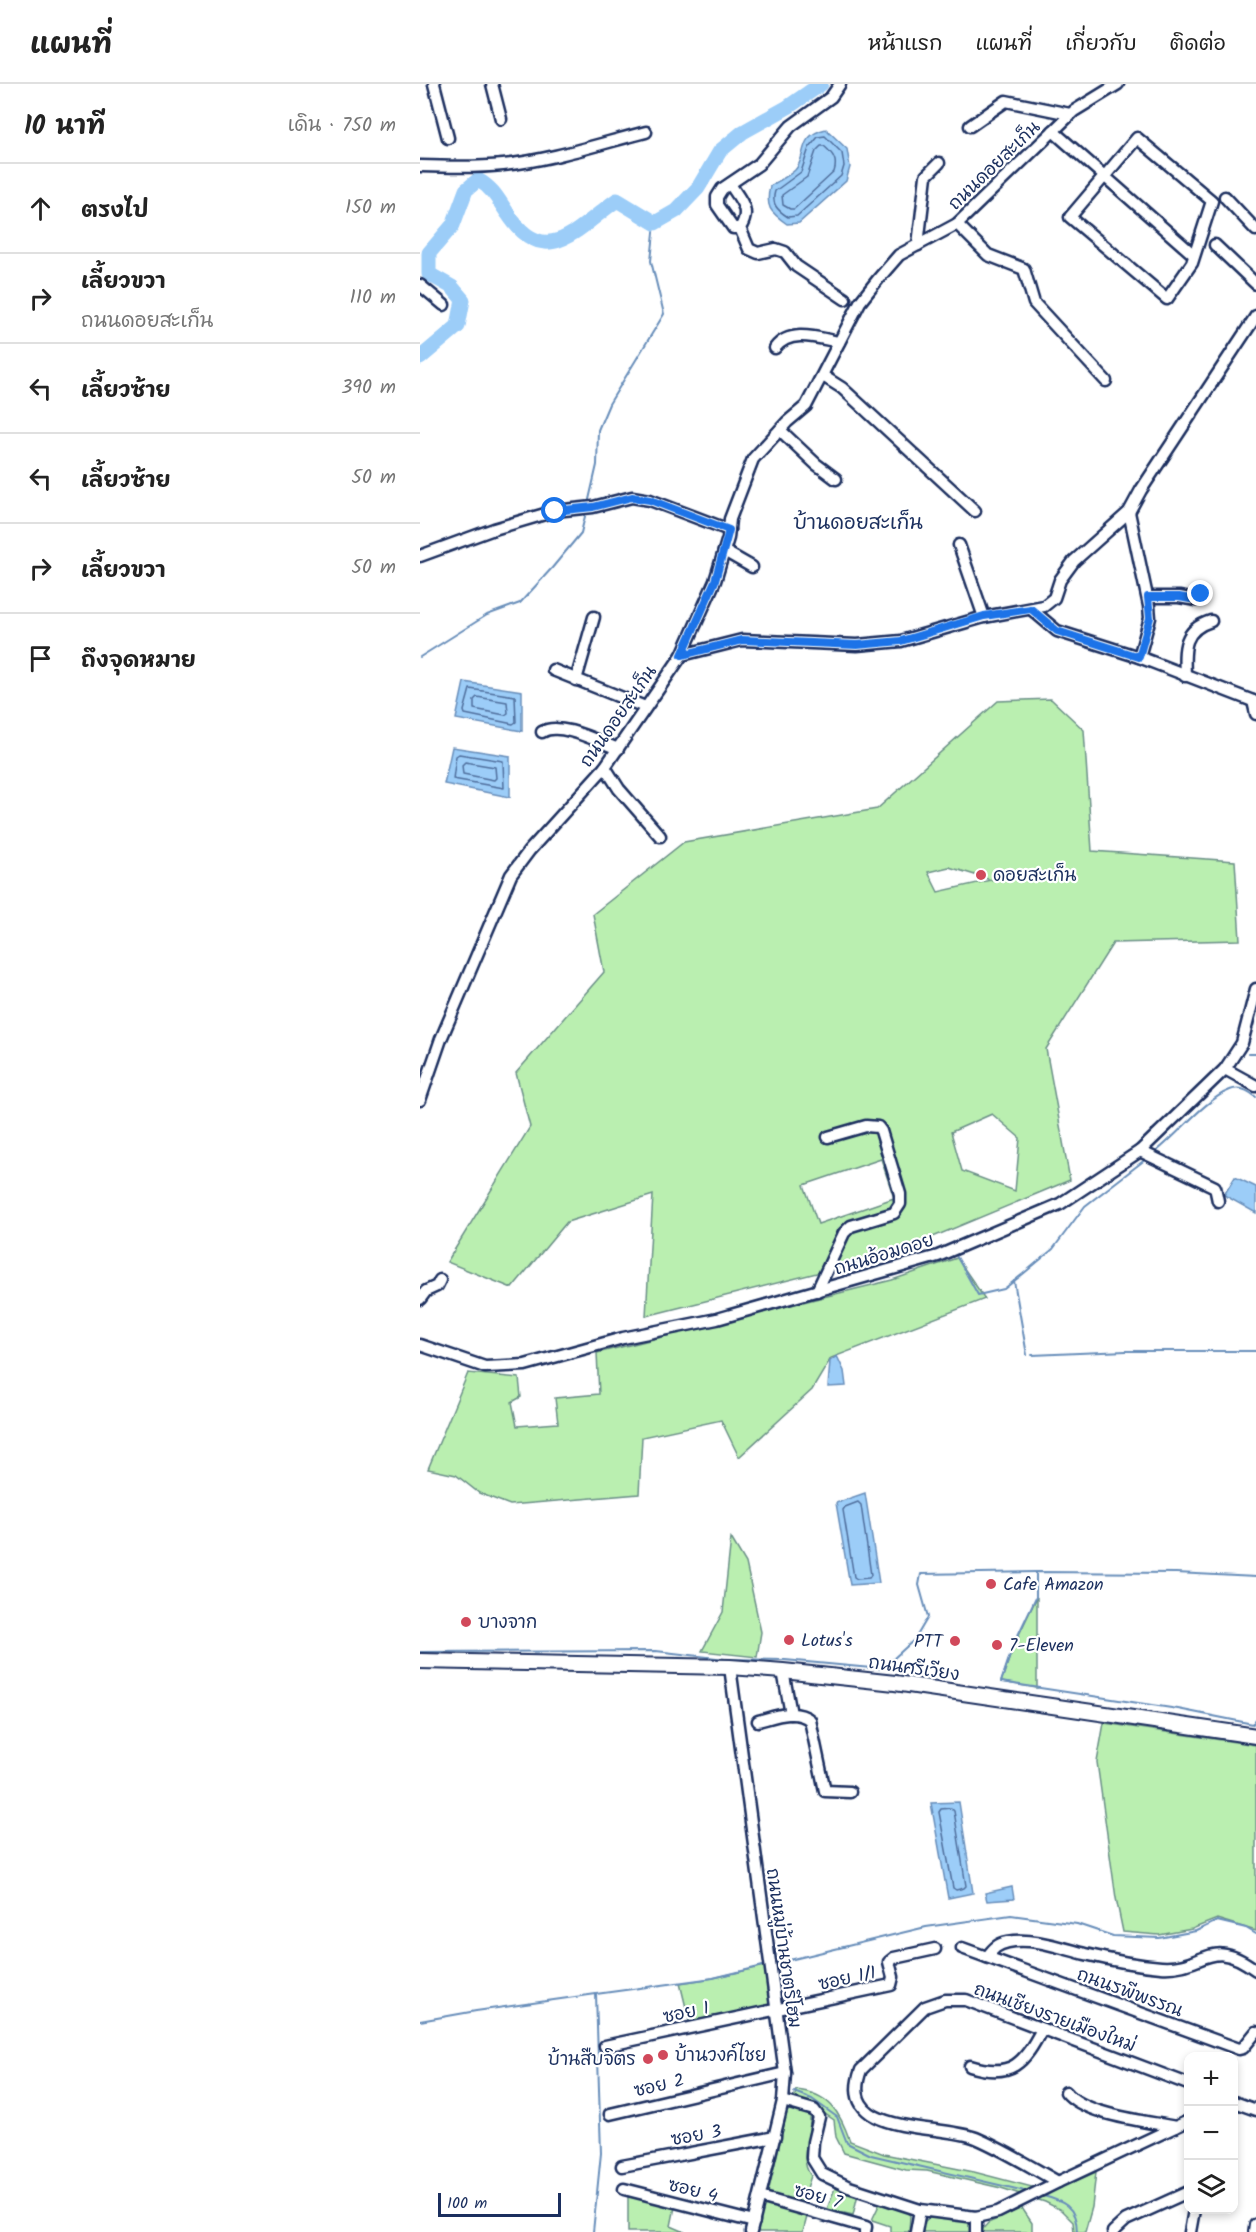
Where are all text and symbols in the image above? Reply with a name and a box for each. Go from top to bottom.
text: แผนที่ [30,23,112,68]
text: หน้าแรก [868,28,943,61]
text: แผนที่ [976,28,1032,61]
text: เกี่ยวกับ [1065,28,1137,61]
text: ติดต่อ [1170,28,1226,61]
text: 10 นาที [24,106,105,148]
text: เดิน · 750 m [288,110,396,142]
street label: ถนนดอยสะเก็น [942,114,1048,218]
icon: ahead [24,192,57,225]
text: 150 m [345,192,396,224]
text: ตรงไป [81,194,149,229]
text: เลี้ยวขวา [81,265,165,300]
icon: right [24,282,57,315]
text: 110 m [350,282,396,314]
text: ถนนดอยสะเก็น [81,306,213,338]
icon: left [24,372,57,405]
text: 390 m [341,372,396,404]
text: เลี้ยวซ้าย [81,374,171,409]
icon: left [24,462,57,495]
text: 50 m [351,462,396,494]
text: เลี้ยวซ้าย [81,464,171,499]
route start [541,497,567,523]
district label: บ้านดอยสะเก็น [793,508,923,540]
icon: right [24,552,57,585]
text: 50 m [351,552,396,584]
text: เลี้ยวขวา [81,554,165,589]
route end [1187,580,1213,606]
icon: arrive [24,642,57,675]
text: ถึงจุดหมาย [81,644,196,679]
street label: ถนนดอยสะเก็น [573,660,665,774]
place label: ดอยสะเก็น [993,862,1076,891]
marker: ดอยสะเก็น [974,868,988,882]
street label: ถนนอ้อมดอย [831,1226,938,1284]
place label: Cafe Amazon [1003,1571,1104,1600]
marker: Cafe Amazon [984,1577,998,1591]
place label: บางจาก [478,1609,537,1638]
marker: บางจาก [459,1615,473,1629]
place label: Lotus's [801,1627,853,1656]
place label: PTT [914,1628,944,1657]
place label: 7-Eleven [1009,1632,1074,1661]
marker: Lotus's [782,1633,796,1647]
marker: PTT [948,1634,962,1648]
marker: 7-Eleven [990,1638,1004,1652]
street label: ถนนศรีเวียง [866,1649,961,1690]
street label: ถนนหมู่บ้านชาตรีโฮม [757,1866,808,2030]
street label: ซอย 1/1 [816,1959,879,2000]
street label: ถนนรพีพรรณ [1072,1961,1187,2026]
street label: ถนนเชียงรายเมืองใหม่ [969,1976,1140,2061]
street label: ซอย 1 [661,1994,712,2032]
place label: บ้านวงค์ไชย [675,2042,766,2071]
place label: บ้านสืบจิตร [548,2046,636,2075]
marker: บ้านวงค์ไชย [656,2048,670,2062]
marker: บ้านสืบจิตร [641,2052,655,2066]
map controls [1184,2052,1238,2214]
button: + [1184,2052,1238,2106]
street label: ซอย 2 [631,2067,688,2106]
button: − [1184,2106,1238,2160]
street label: ซอย 3 [669,2118,724,2155]
button: layers [1184,2160,1238,2214]
street label: ซอย 4 [665,2171,721,2212]
street label: ซอย 7 [790,2177,846,2218]
scale bar [438,2190,561,2218]
text: 100 m [447,2191,487,2216]

